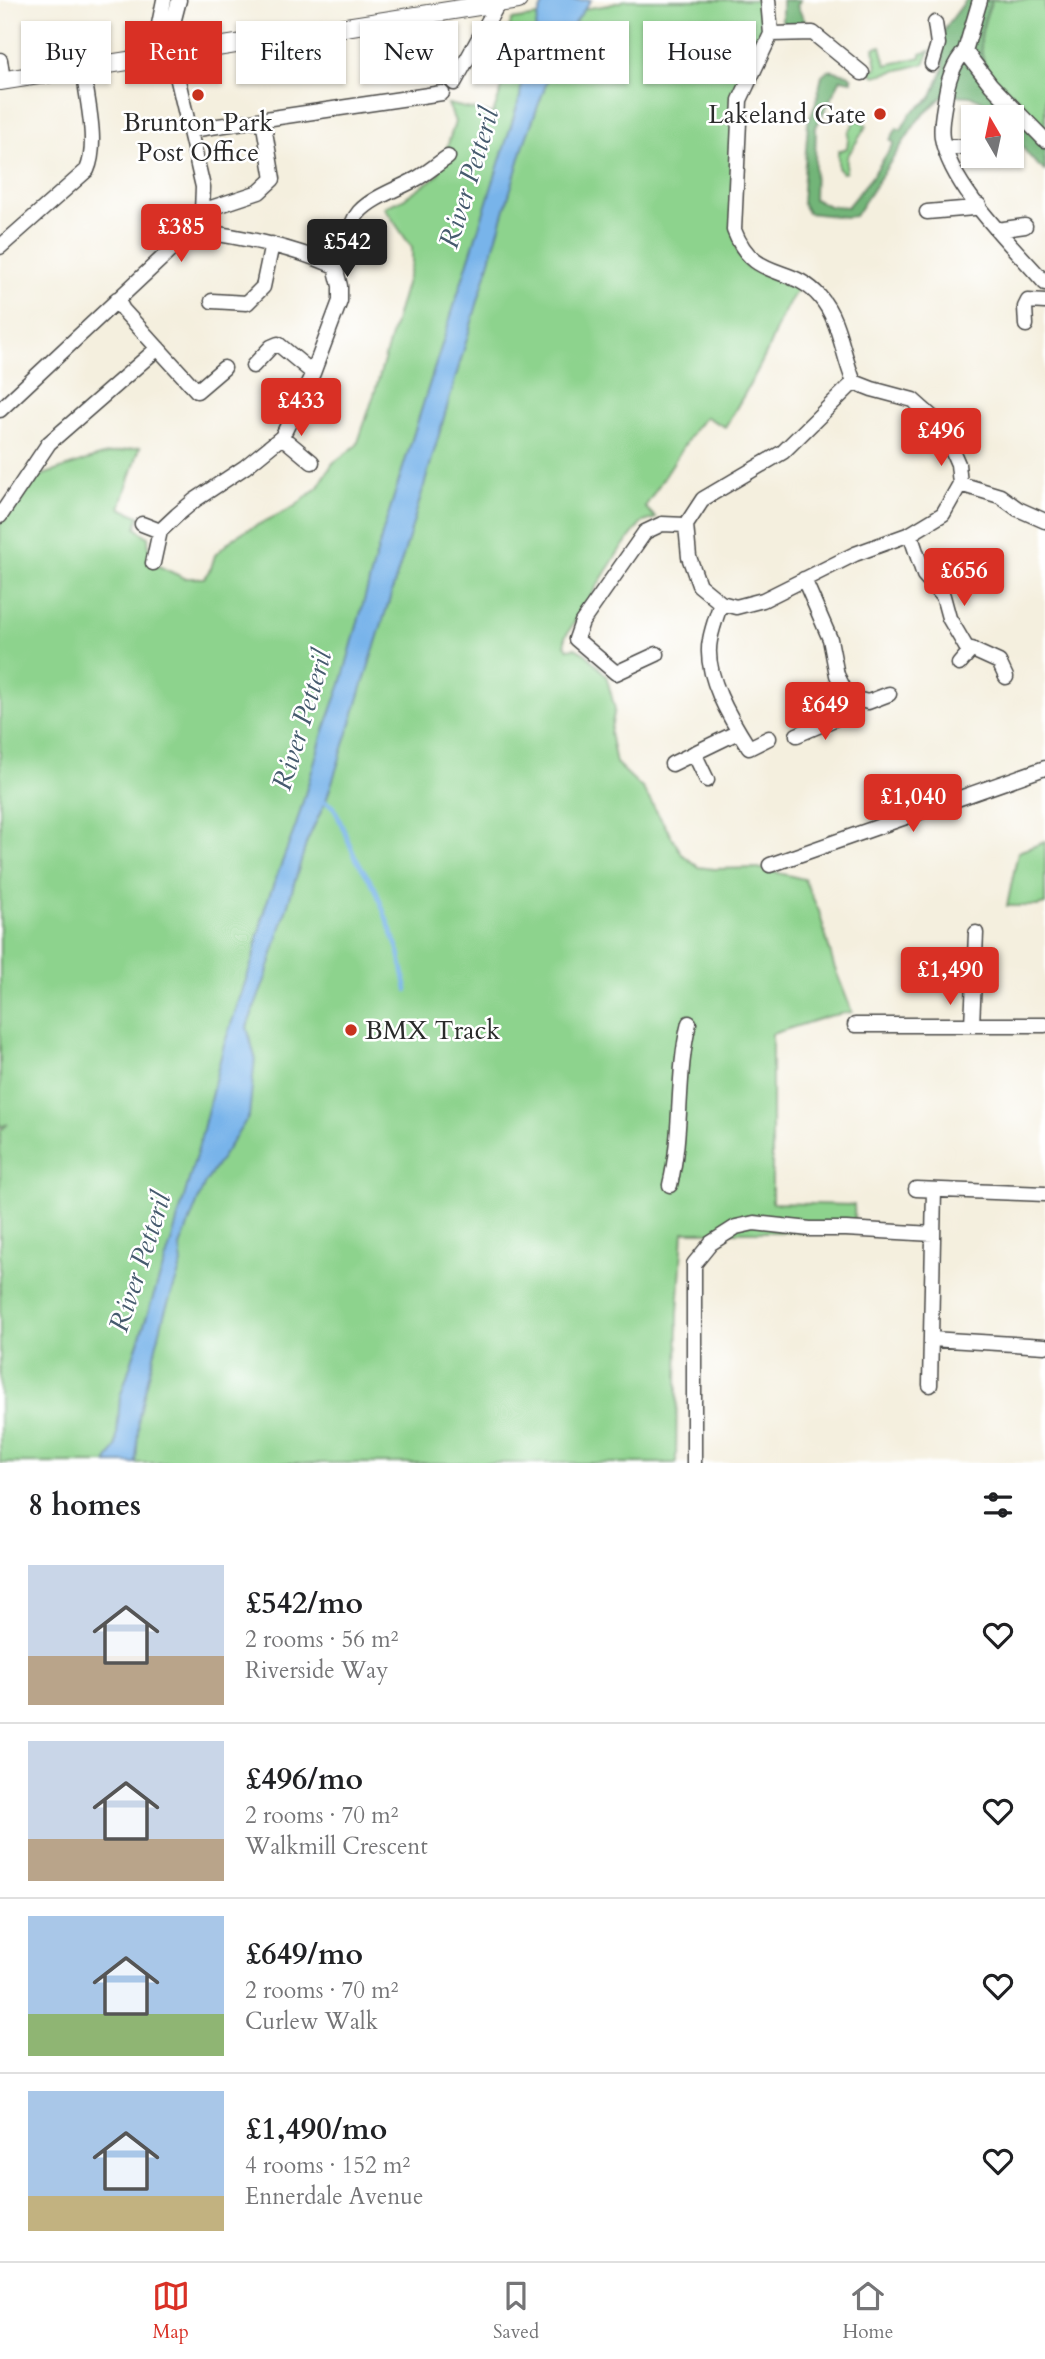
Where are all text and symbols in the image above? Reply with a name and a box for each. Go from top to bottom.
chip: Buy [21,21,111,84]
chip: Rent [125,21,222,84]
chip: Filters [236,21,346,84]
chip: New [360,21,458,84]
chip: Apartment [472,21,629,84]
chip: House [643,21,756,84]
marker: Brunton Park Post Office [190,87,206,103]
place label: Lakeland Gate [708,97,866,132]
water label: River Petteril [430,102,509,253]
place label: Brunton Park Post Office [123,105,273,170]
north arrow [961,105,1024,168]
map controls [961,105,1024,168]
marker: Lakeland Gate [872,106,888,122]
pin: £385 [140,204,222,264]
text: £385 [157,211,205,242]
pin: £542 [306,219,388,279]
text: £542 [323,226,371,257]
pin: £433 [260,378,342,438]
text: £433 [277,385,325,416]
pin: £496 [900,408,982,468]
text: £496 [917,415,965,446]
pin: £656 [923,548,1005,608]
text: £656 [940,555,988,586]
water label: River Petteril [263,644,342,795]
pin: £649 [784,682,866,742]
text: £649 [801,689,849,720]
pin: £1,040 [856,774,970,834]
text: £1,040 [880,781,946,812]
pin: £1,490 [893,948,1007,1007]
text: £1,490 [917,954,983,985]
place label: BMX Track [365,1013,500,1048]
marker: BMX Track [343,1022,359,1038]
water label: River Petteril [100,1186,181,1337]
text: 8 homes [28,1485,141,1526]
icon: filters [979,1486,1017,1524]
text: £542/mo [245,1583,363,1624]
icon: home [84,1593,168,1677]
icon: heart [979,1616,1017,1654]
text: 2 rooms · 56 m² [245,1624,398,1655]
text: Riverside Way [245,1655,388,1686]
text: £496/mo [245,1759,363,1800]
icon: home [84,1769,168,1853]
icon: heart [979,1792,1017,1830]
text: 2 rooms · 70 m² [245,1800,398,1831]
text: Walkmill Crescent [245,1831,428,1862]
text: £649/mo [245,1934,363,1975]
icon: home [84,1944,168,2028]
icon: heart [979,1967,1017,2005]
text: 2 rooms · 70 m² [245,1975,398,2006]
text: Curlew Walk [245,2006,378,2037]
text: £1,490/mo [245,2109,387,2150]
icon: home [84,2119,168,2203]
icon: heart [979,2142,1017,2180]
text: 4 rooms · 152 m² [245,2150,410,2181]
text: Ennerdale Avenue [245,2181,423,2212]
tab: Map [152,2277,190,2345]
tab: Saved [493,2277,539,2345]
tab: Home [842,2277,893,2345]

